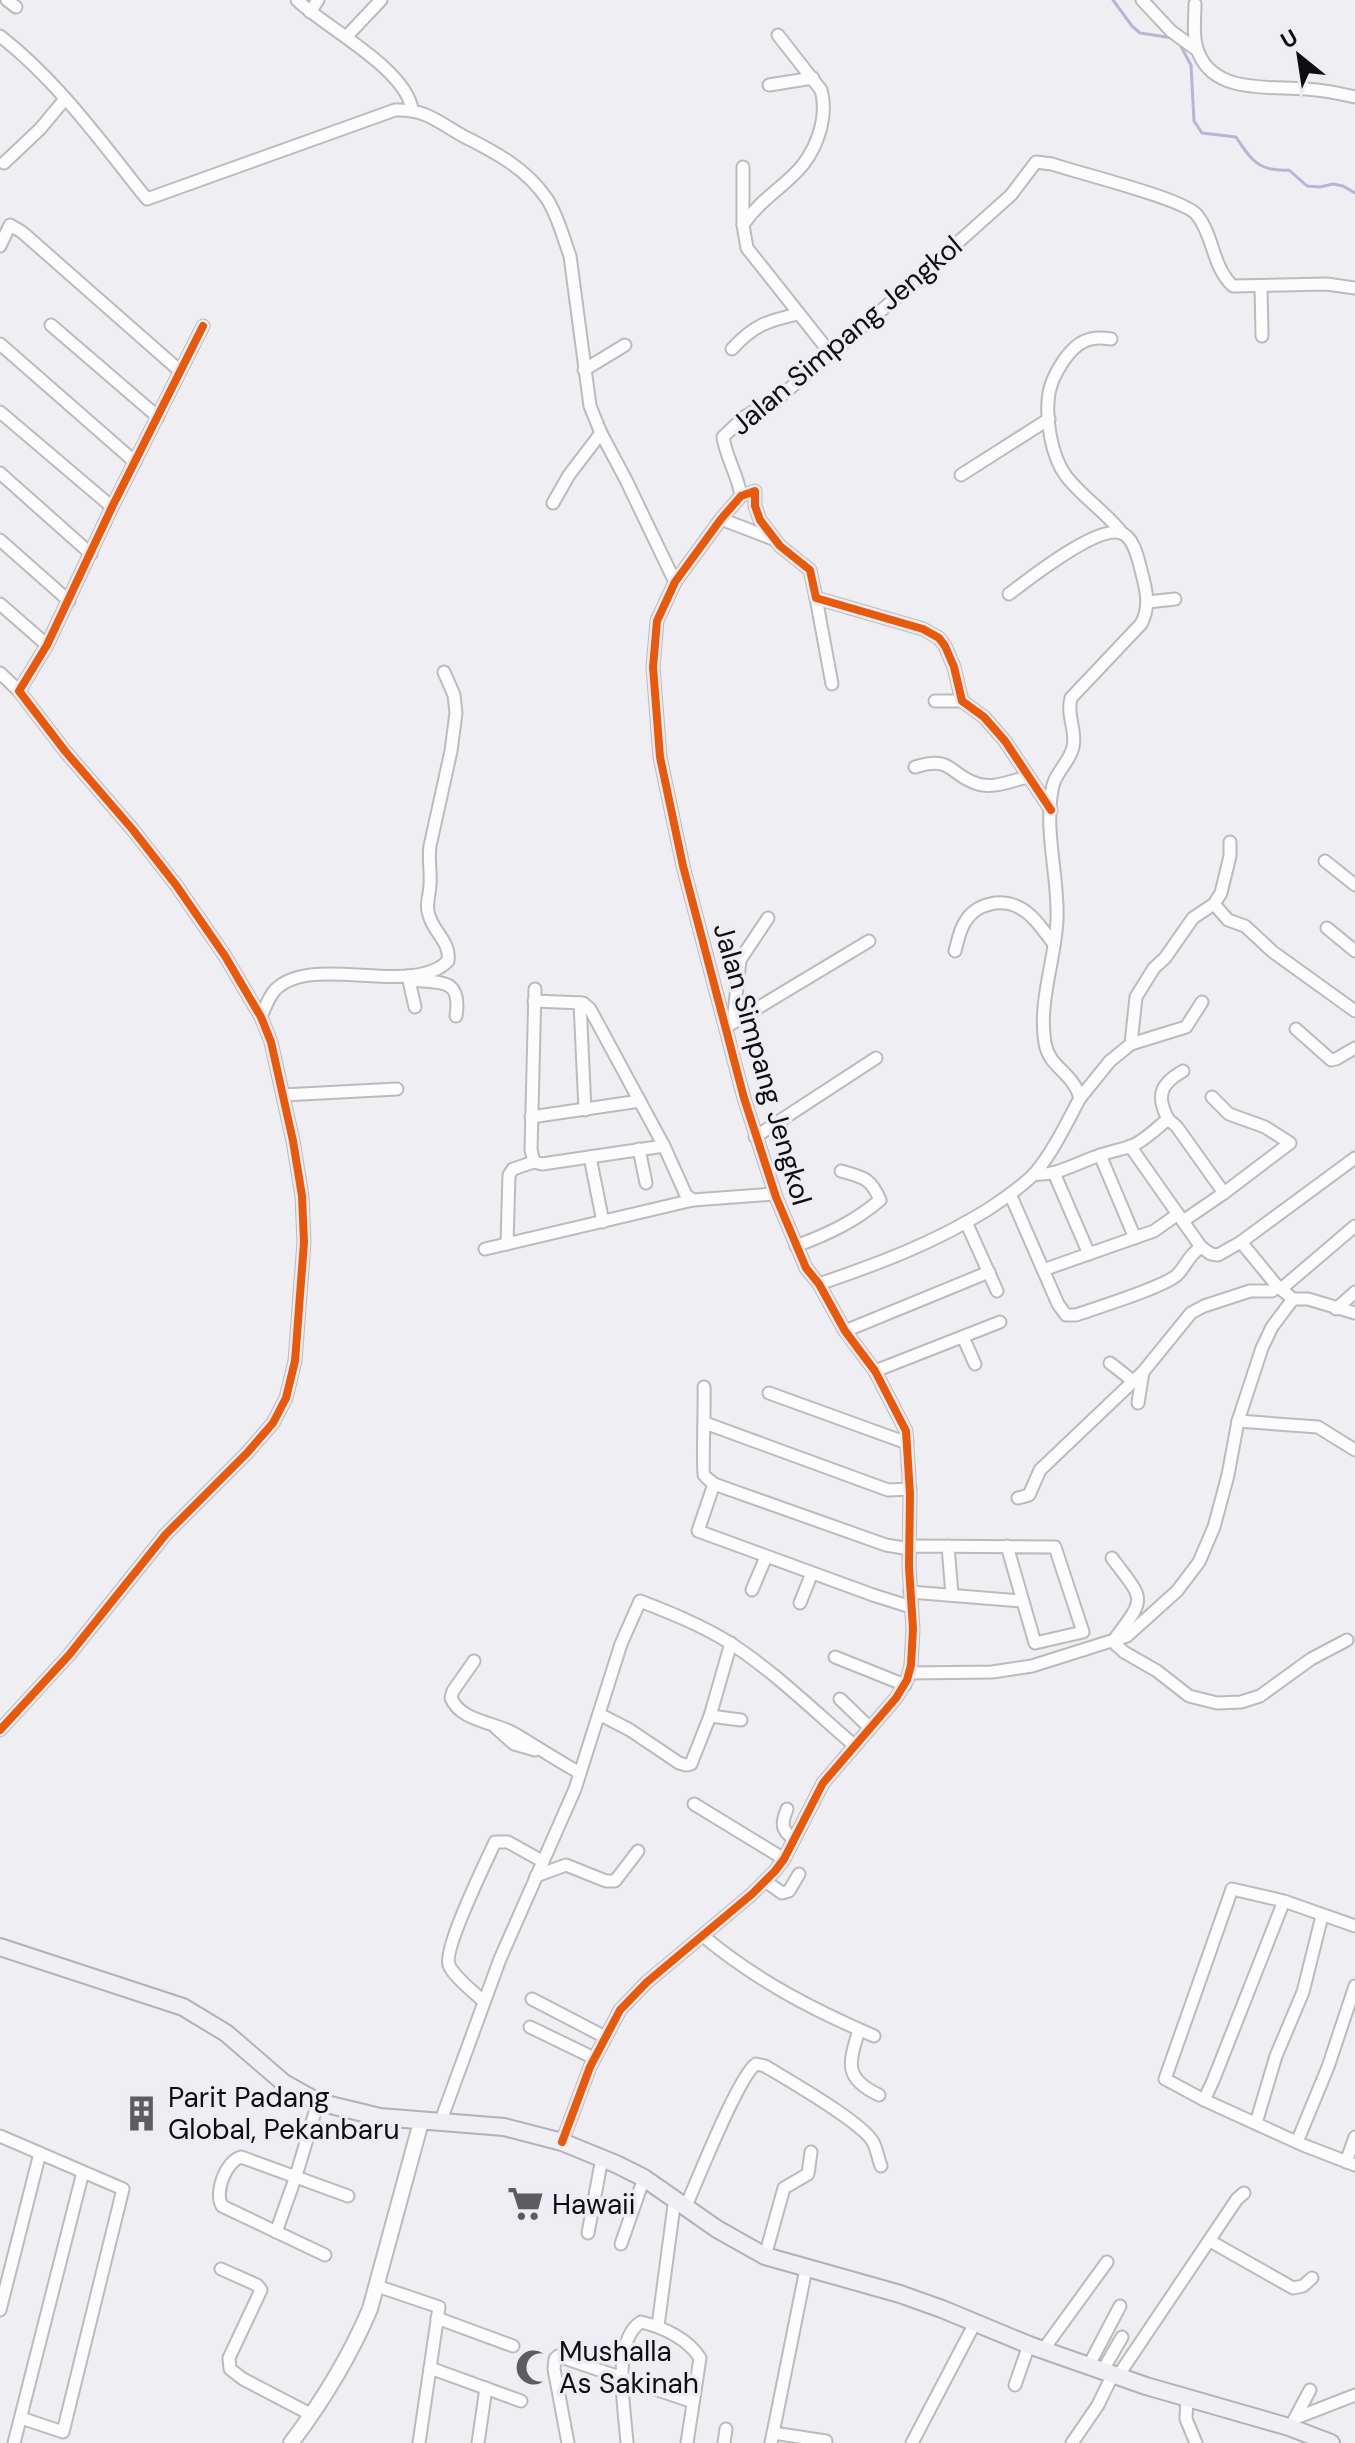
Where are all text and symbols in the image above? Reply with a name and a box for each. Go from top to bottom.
north arrow [1259,16,1339,96]
text: U [1275,23,1303,55]
street label: Jalan Simpang Jengkol [723,227,970,443]
street label: Jalan Simpang Jengkol [705,919,820,1209]
place label: Parit Padang Global, Pekanbaru [168,2079,399,2148]
building icon: Parit Padang Global, Pekanbaru [123,2094,161,2132]
supermarket icon: Hawaii [507,2185,545,2223]
place label: Hawaii [552,2186,636,2223]
place label: Mushalla As Sakinah [559,2333,699,2402]
mosque icon: Mushalla As Sakinah [514,2348,552,2386]

